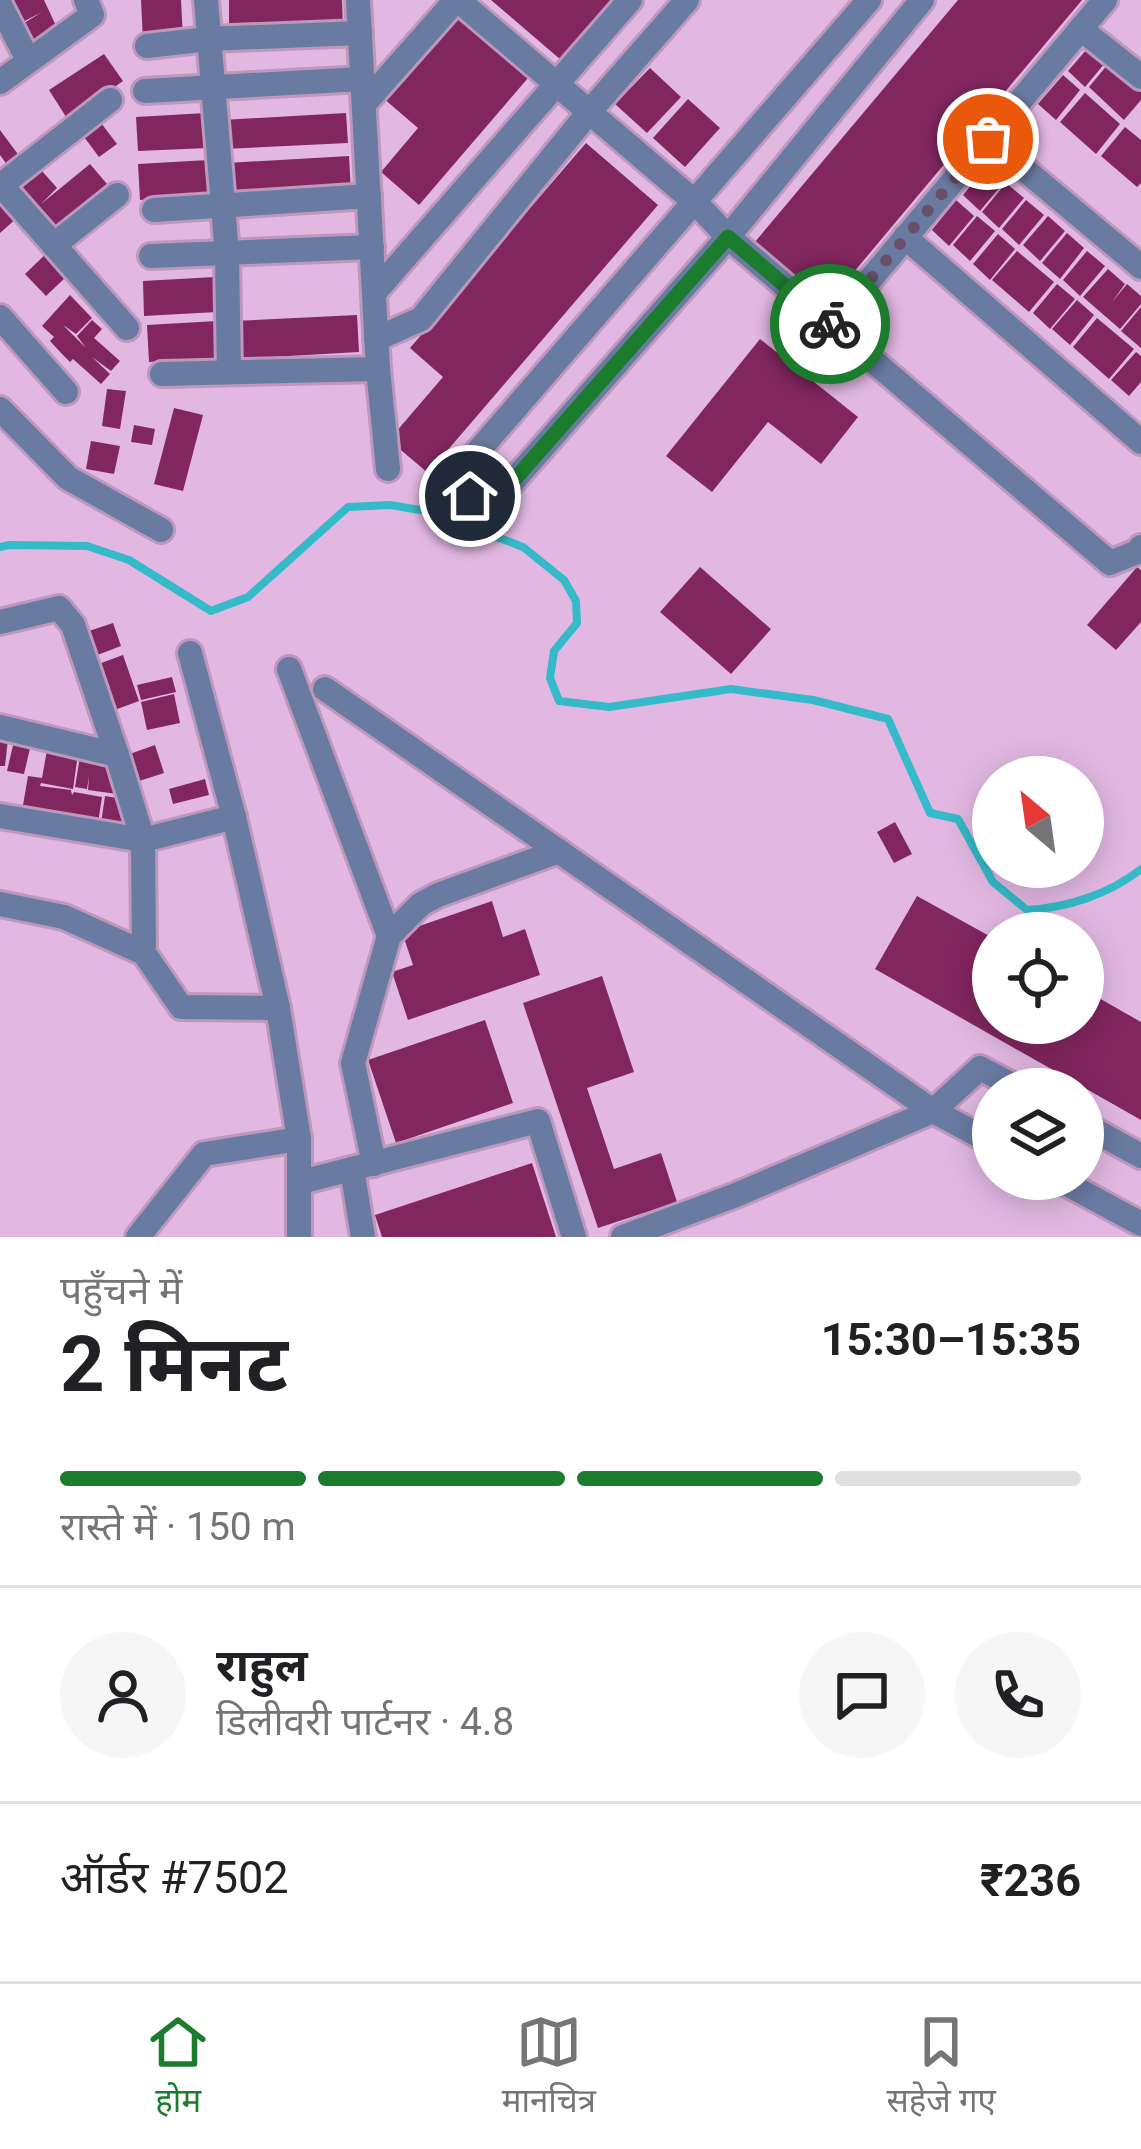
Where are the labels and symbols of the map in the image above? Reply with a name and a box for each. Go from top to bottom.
pin [937,88,1039,190]
courier [770,264,890,384]
pin [419,445,521,547]
north arrow [972,756,1104,888]

